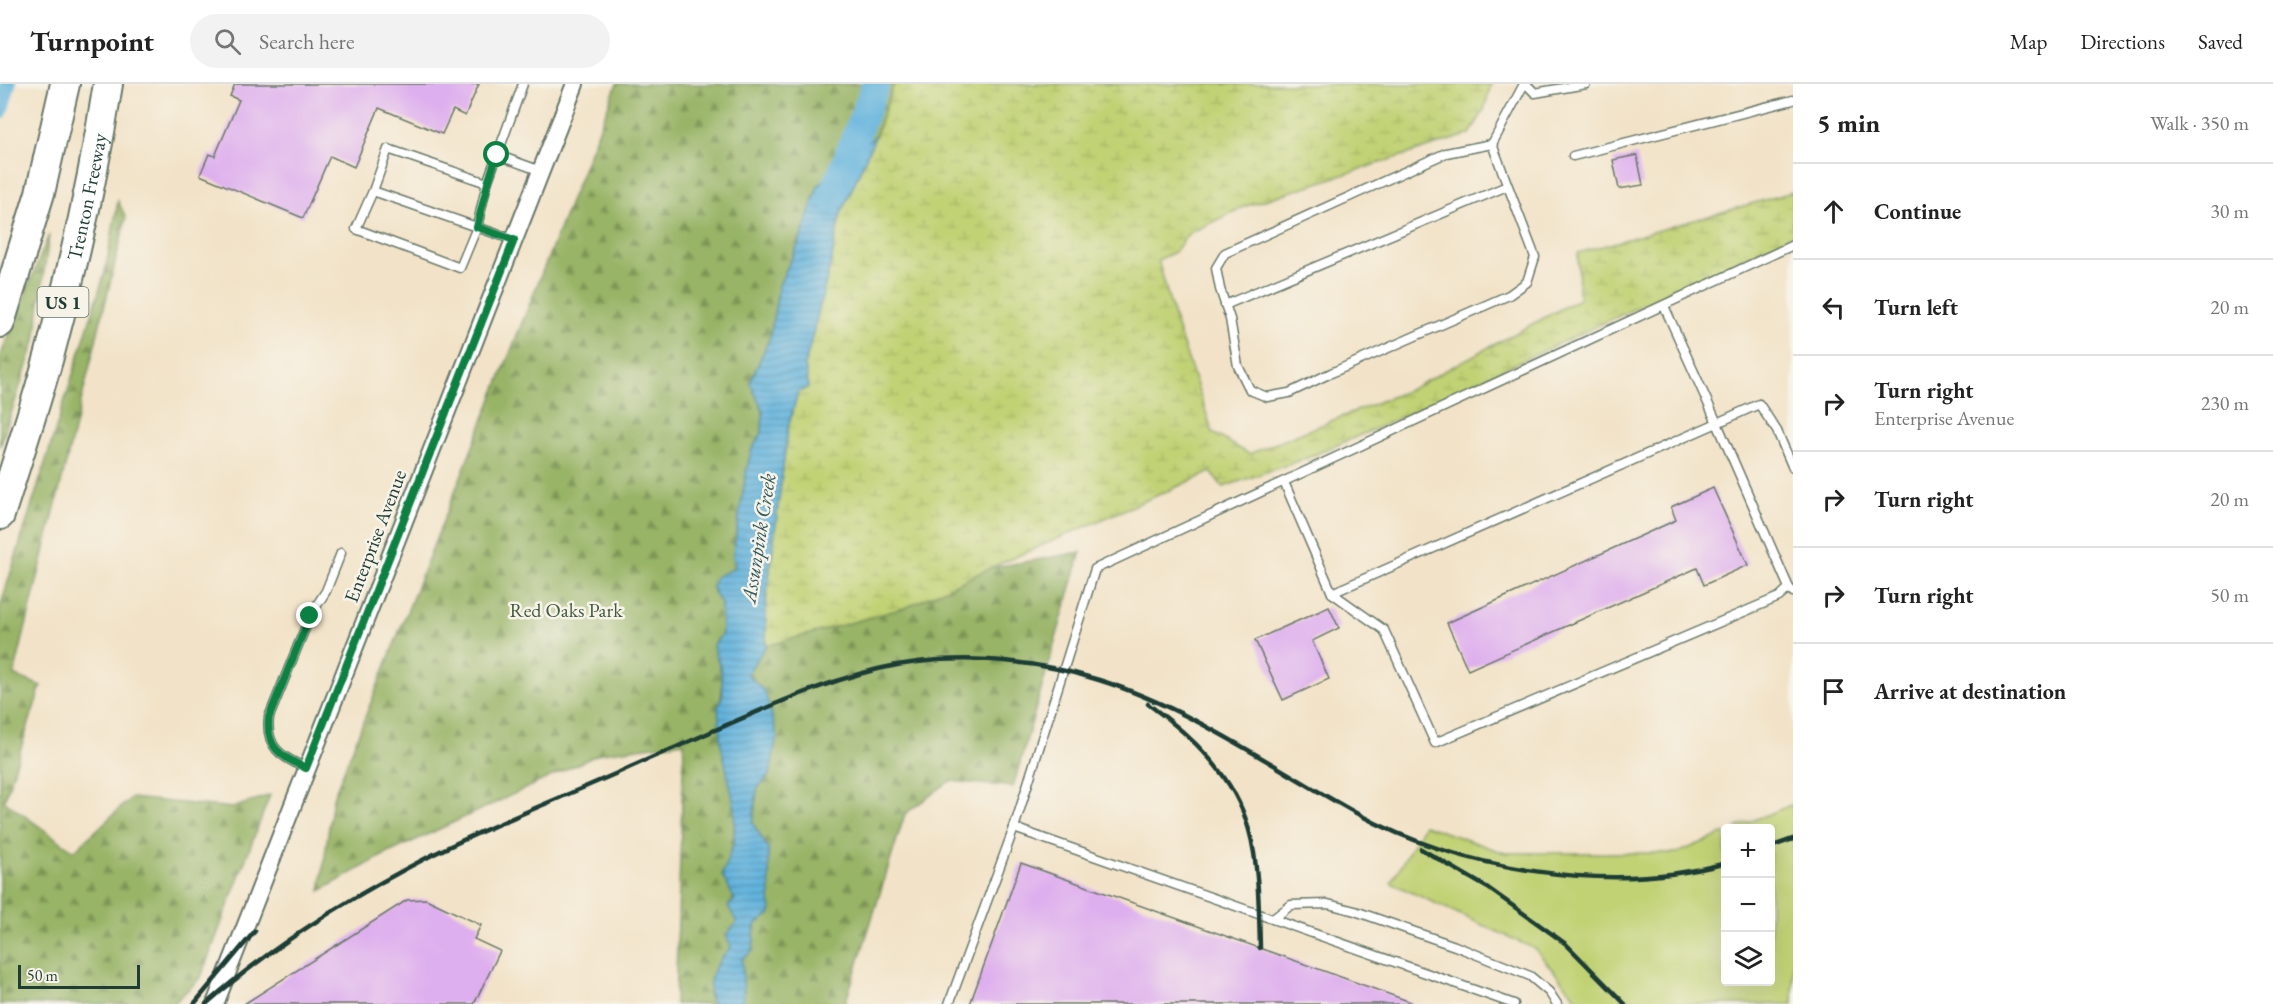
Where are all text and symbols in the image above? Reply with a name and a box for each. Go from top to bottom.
search box [190,14,610,68]
text: Turnpoint [30,23,154,59]
icon: search [211,25,244,58]
text: Search here [259,27,355,56]
text: Map [2010,28,2047,55]
text: Directions [2080,28,2165,55]
text: Saved [2198,28,2243,55]
text: 5 min [1817,106,1880,140]
text: Walk · 350 m [2150,110,2249,136]
street label: Trenton Freeway [61,131,113,263]
route start [483,141,509,167]
icon: ahead [1817,195,1850,228]
text: Continue [1874,197,1961,226]
text: 30 m [2210,198,2249,224]
road number: US 1 [38,287,88,317]
icon: left [1817,291,1850,324]
text: Turn left [1874,293,1958,322]
text: 20 m [2210,294,2249,320]
text: Turn right [1874,376,1973,405]
icon: right [1817,387,1850,420]
text: 230 m [2201,390,2249,416]
text: Enterprise Avenue [1874,405,2014,431]
street label: Enterprise Avenue [338,466,412,606]
water label: Assunpink Creek [734,471,782,607]
icon: right [1817,483,1850,516]
text: Turn right [1874,485,1973,514]
text: 20 m [2210,486,2249,512]
icon: right [1817,579,1850,612]
text: Turn right [1874,581,1973,610]
text: 50 m [2210,582,2249,608]
park label: Red Oaks Park [509,597,623,623]
route end [296,602,322,628]
icon: arrive [1817,675,1850,708]
text: Arrive at destination [1874,677,2066,706]
map controls [1721,824,1775,986]
button: + [1721,824,1775,878]
button: − [1721,878,1775,932]
button: layers [1721,932,1775,986]
scale bar [18,962,140,990]
text: 50 m [27,965,58,986]

